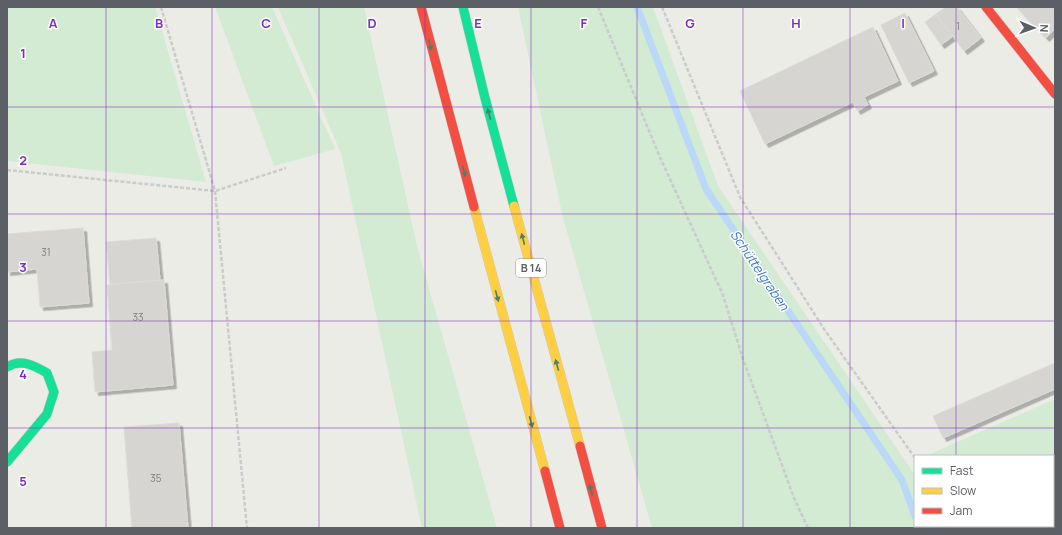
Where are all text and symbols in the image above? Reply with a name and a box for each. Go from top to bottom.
north arrow [1014,8,1054,48]
text: A [49,14,58,32]
text: B [155,14,163,32]
text: C [261,14,271,32]
text: D [367,14,377,32]
text: E [474,14,482,32]
text: F [581,14,588,32]
text: G [685,14,695,32]
text: H [791,14,801,32]
text: I [901,14,905,32]
house number: 1 [956,19,960,33]
text: N [1037,24,1052,33]
one-way arrow [428,39,434,51]
text: 1 [20,44,26,62]
one-way arrow [486,108,492,120]
text: 2 [19,151,27,169]
one-way arrow [461,164,467,177]
water label: Schüttelgraben [727,226,794,315]
one-way arrow [520,233,526,245]
house number: 31 [41,245,51,259]
text: 3 [19,258,27,276]
road number: B 14 [516,259,546,277]
one-way arrow [494,290,500,302]
house number: 33 [132,310,144,324]
one-way arrow [554,359,560,371]
text: 4 [19,365,27,383]
one-way arrow [528,416,534,428]
legend [914,455,1054,527]
text: Fast [950,462,974,479]
house number: 35 [150,471,162,485]
text: 5 [19,472,27,490]
text: Slow [950,482,976,499]
one-way arrow [588,484,594,497]
text: Jam [950,502,972,519]

